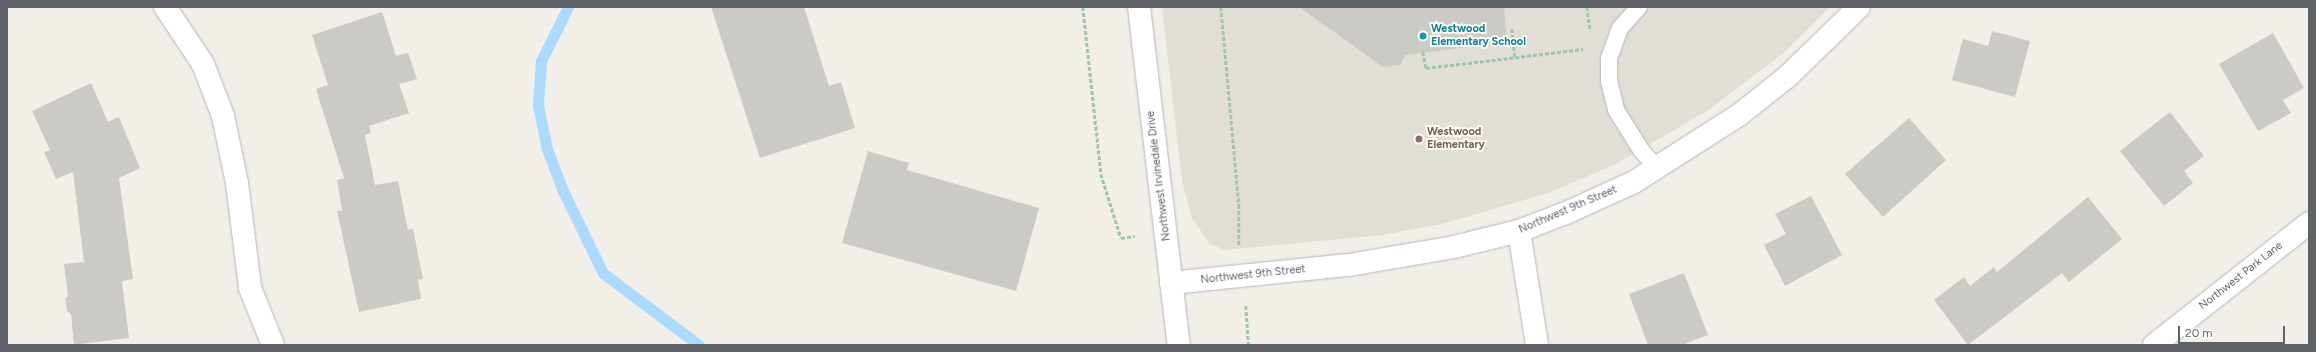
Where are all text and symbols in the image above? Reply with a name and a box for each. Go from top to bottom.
place label: Westwood Elementary School [1431,23,1526,49]
marker: Westwood Elementary School [1418,31,1428,41]
street label: Northwest Irvinedale Drive [1144,110,1174,242]
place label: Westwood Elementary [1427,126,1485,152]
marker: Westwood Elementary [1414,134,1424,144]
street label: Northwest 9th Street [1517,183,1619,237]
street label: Northwest Park Lane [2197,239,2285,313]
street label: Northwest 9th Street [1200,263,1306,287]
scale bar [2180,318,2287,344]
text: 20 m [2185,326,2213,340]

